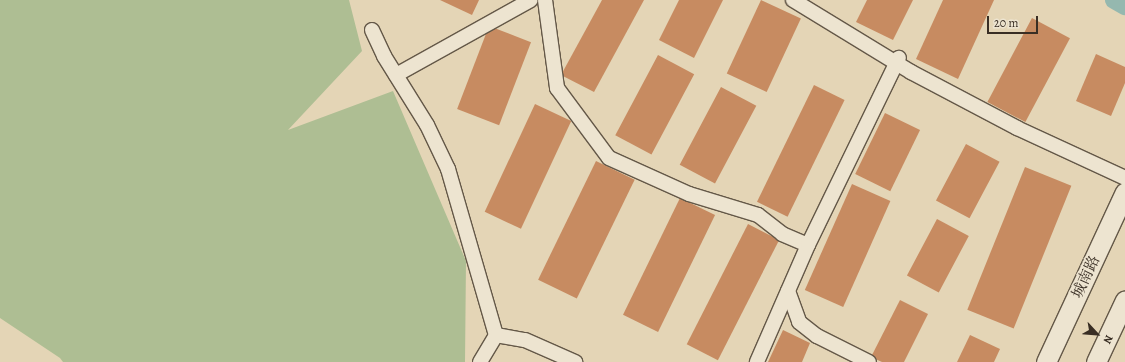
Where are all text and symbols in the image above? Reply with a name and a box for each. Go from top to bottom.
scale bar [989,8,1040,34]
text: 20 m [994,15,1018,31]
street label: 城南路 [1068,253,1104,301]
north arrow [1077,314,1117,354]
text: N [1100,333,1117,346]

